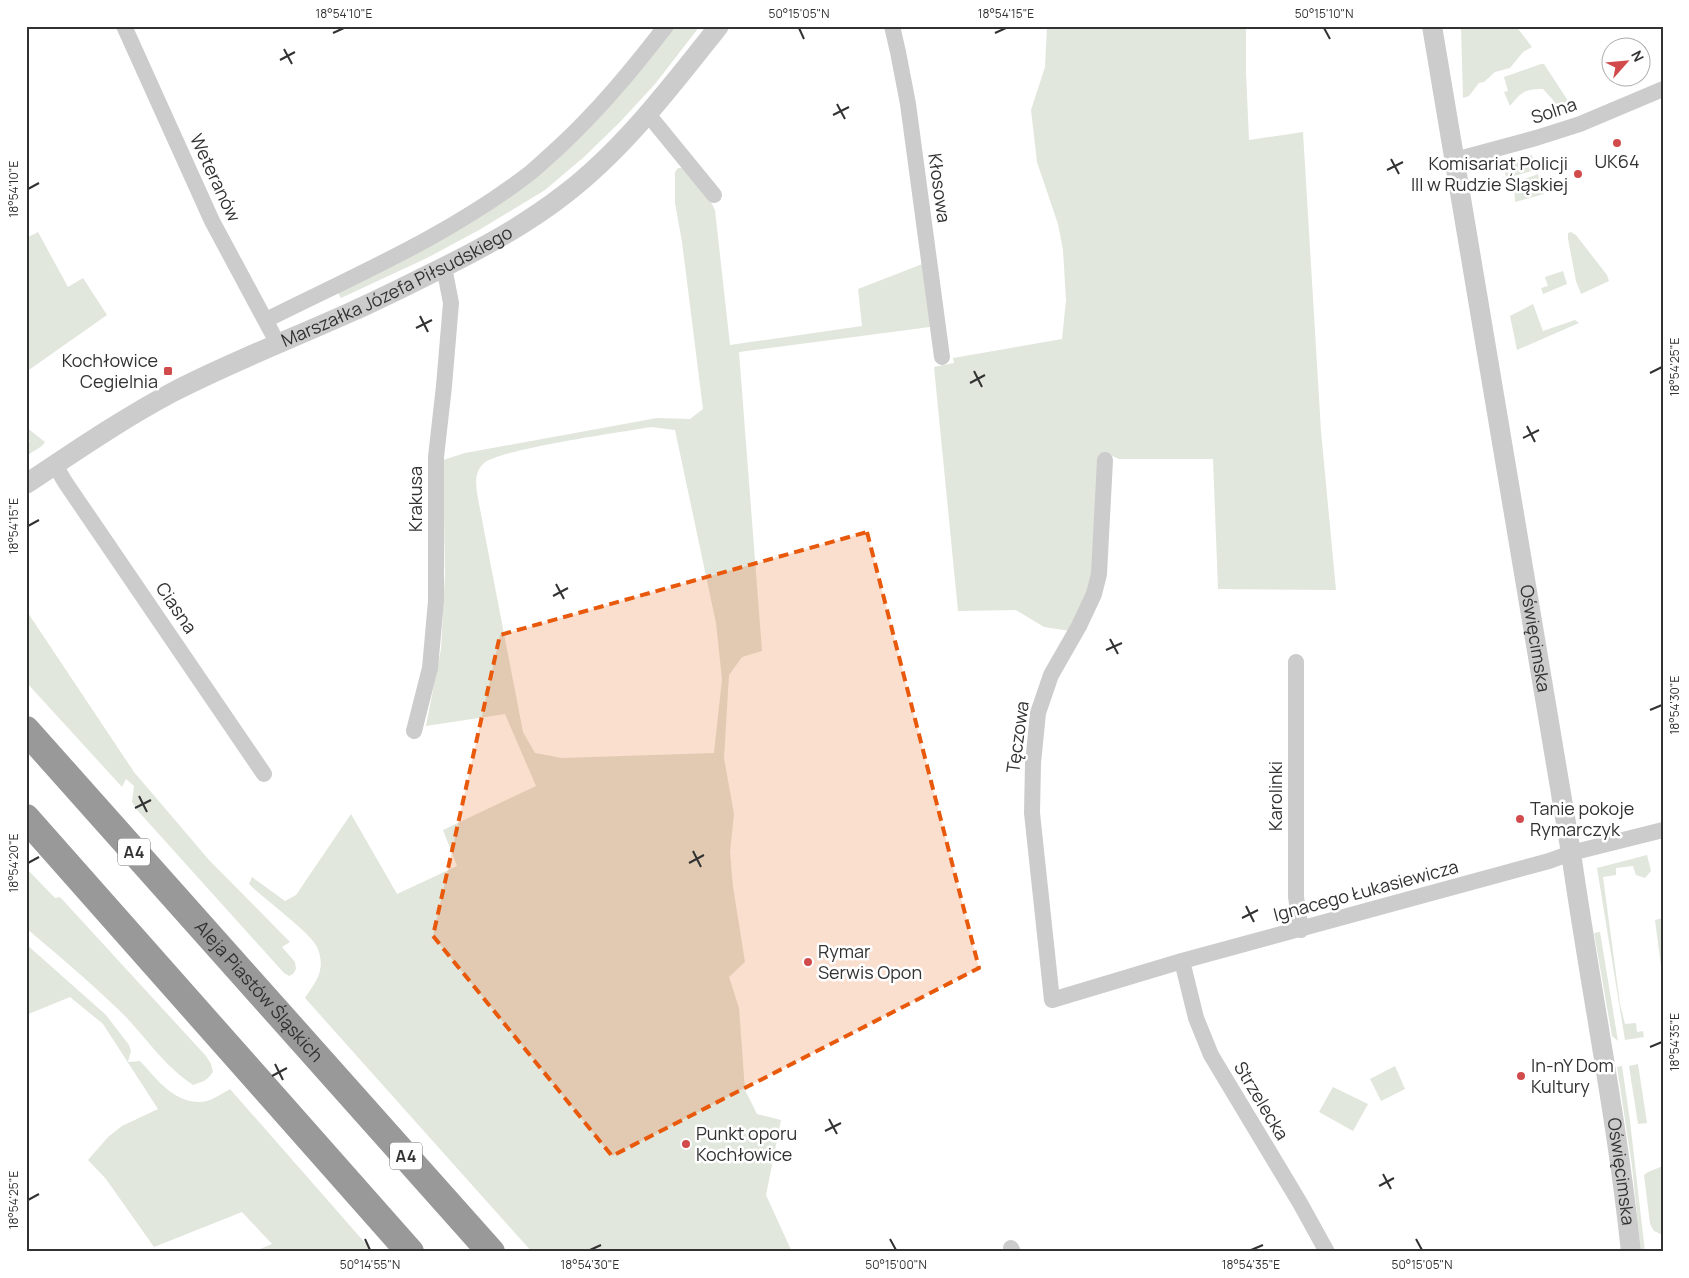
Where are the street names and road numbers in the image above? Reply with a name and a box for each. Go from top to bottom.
street label: Solna [1528,91,1580,129]
street label: Weteranów [185,130,247,226]
street label: Kłosowa [923,152,957,224]
street label: Marszałka Józefa Piłsudskiego [277,220,516,352]
street label: Krakusa [403,466,427,532]
street label: Ciasna [151,577,203,638]
street label: Oświęcimska [1515,583,1557,694]
street label: Tęczowa [1000,699,1034,774]
street label: Karolinki [1263,761,1287,831]
road number: A4 [118,839,150,866]
street label: Ignacego Łukasiewicza [1271,854,1461,926]
street label: Aleja Piastów Śląskich [190,915,329,1067]
street label: Strzelecka [1229,1057,1295,1144]
street label: Oświęcimska [1602,1116,1641,1226]
road number: A4 [390,1142,422,1170]

